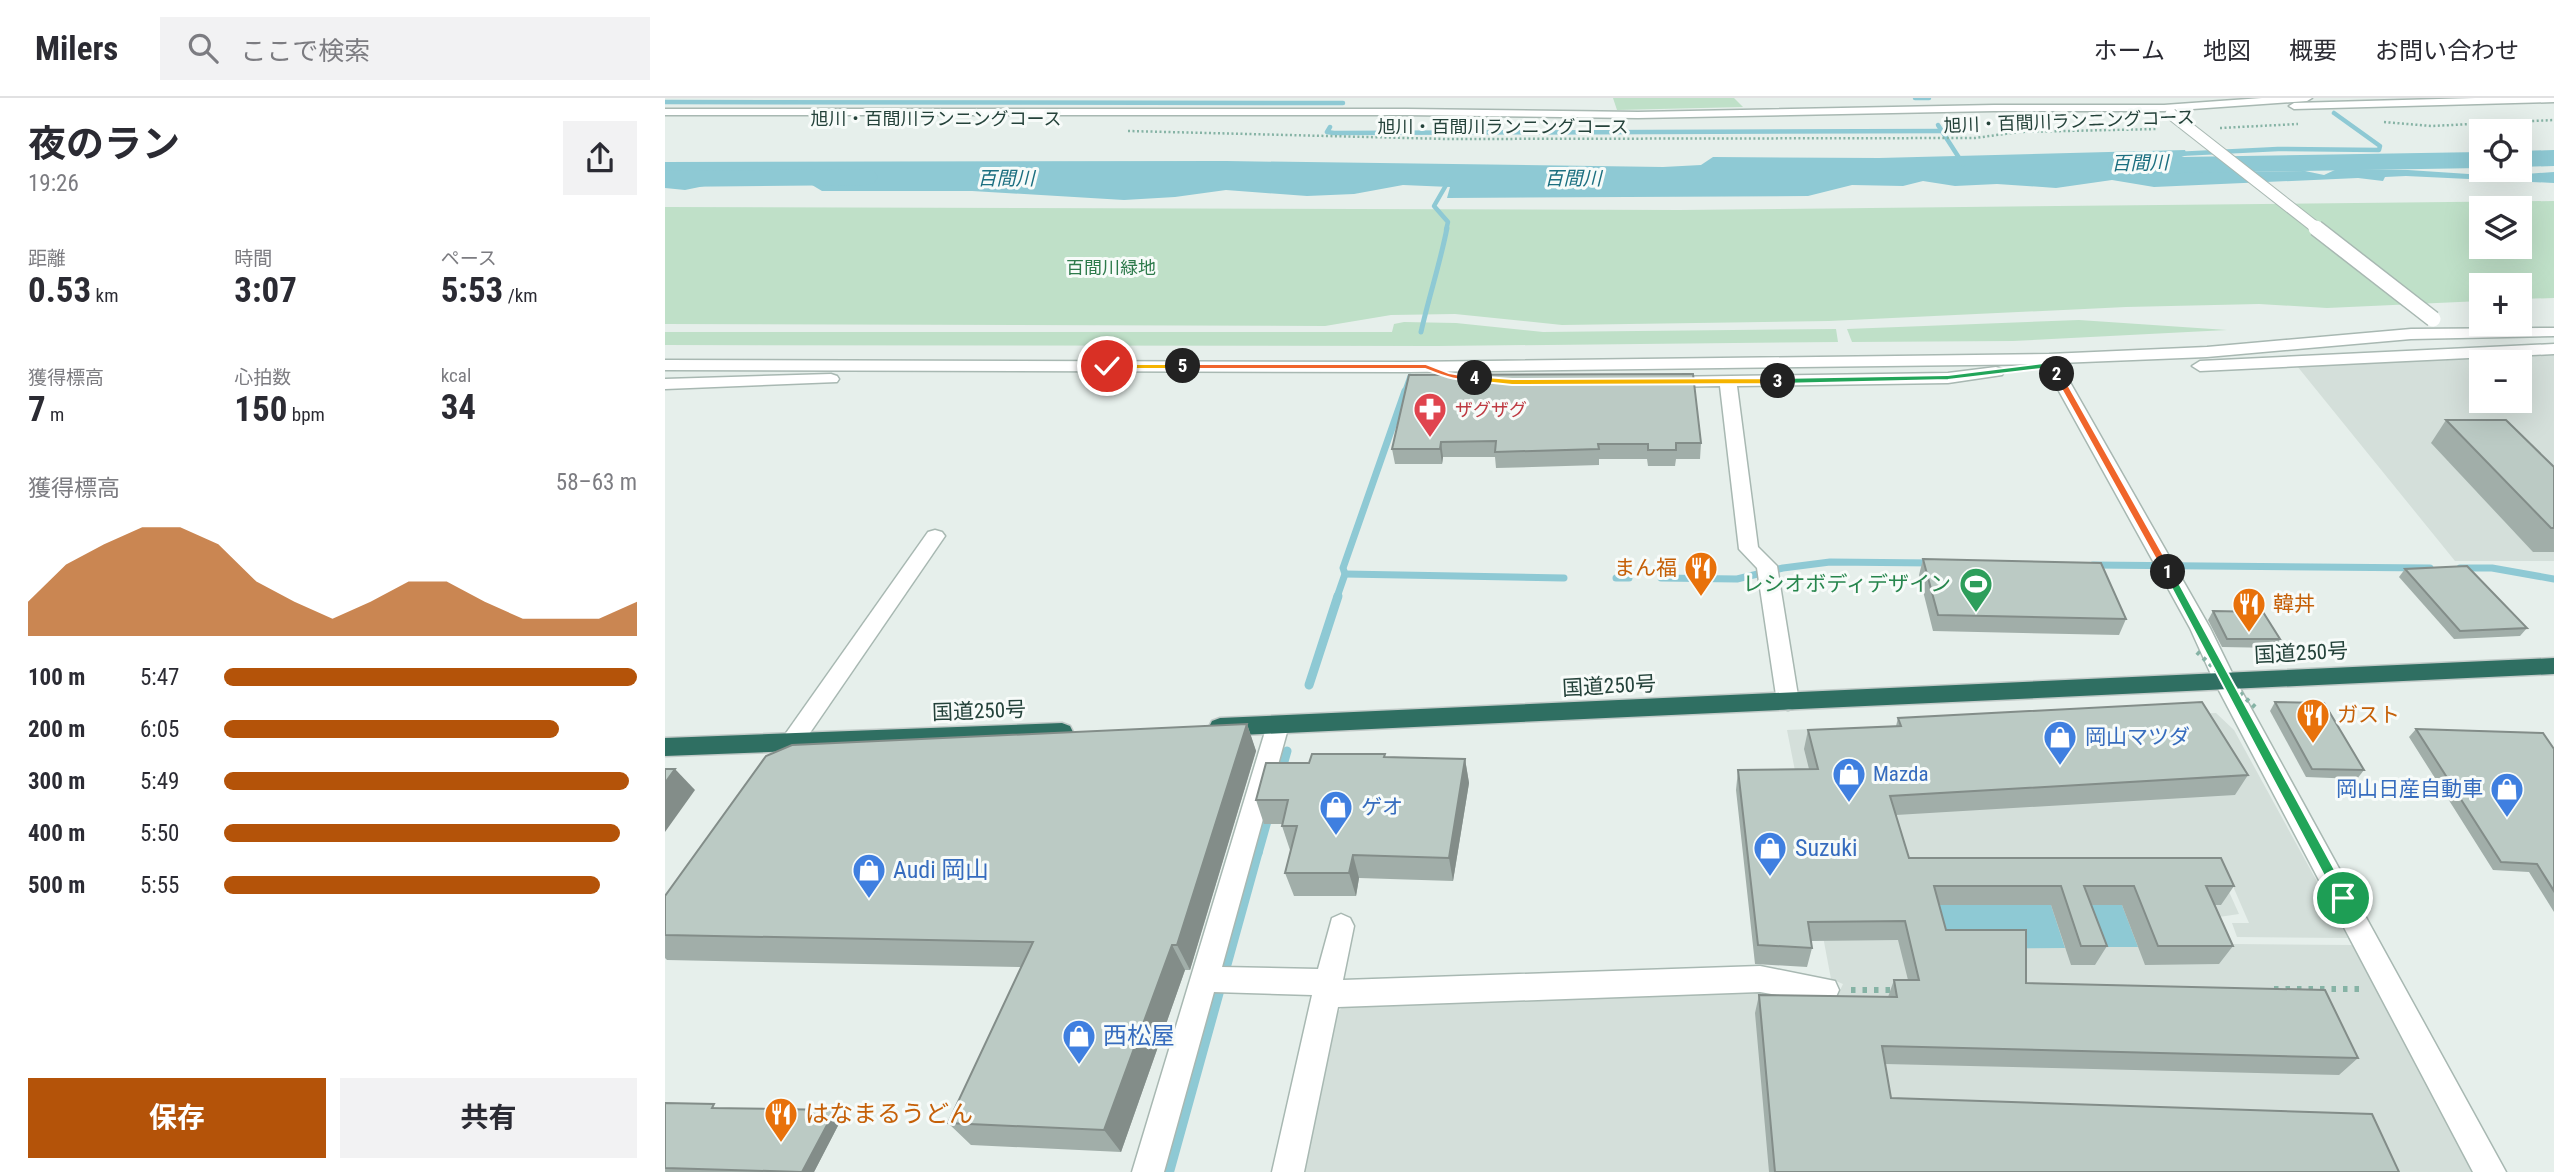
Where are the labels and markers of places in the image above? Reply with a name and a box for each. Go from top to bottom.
pin [1077,336,1137,396]
pin: 5 [1165,348,1201,384]
pin: 2 [2039,356,2075,392]
pin: 4 [1457,360,1493,396]
pin: 3 [1761,364,1795,398]
pharmacy icon: ザグザグ [1411,390,1449,439]
place label: ザグザグ [1455,399,1527,420]
restaurant icon: まん福 [1682,549,1720,598]
pin: 1 [2151,554,2185,589]
place label: まん福 [1614,556,1677,580]
sports icon: レシオボディデザイン [1957,565,1995,614]
place label: レシオボディデザイン [1742,572,1951,596]
restaurant icon: 韓丼 [2230,585,2268,634]
place label: 韓丼 [2273,592,2315,616]
restaurant icon: ガスト [2294,696,2332,745]
place label: ガスト [2337,703,2400,727]
shop icon: 岡山マツダ [2041,718,2079,767]
place label: 岡山マツダ [2085,725,2190,749]
shop icon: Mazda [1830,755,1868,804]
place label: Mazda [1873,762,1928,786]
shop icon: 岡山日産自動車 [2488,770,2526,819]
place label: 岡山日産自動車 [2336,777,2483,801]
shop icon: ゲオ [1317,788,1355,837]
place label: ゲオ [1361,795,1403,819]
shop icon: Suzuki [1751,829,1789,878]
place label: Suzuki [1795,834,1858,862]
shop icon: Audi 岡山 [850,851,888,900]
place label: Audi 岡山 [893,856,989,884]
pin [2313,868,2373,928]
shop icon: 西松屋 [1060,1017,1098,1066]
place label: 西松屋 [1103,1022,1175,1050]
restaurant icon: はなまるうどん [762,1095,800,1144]
place label: はなまるうどん [805,1100,973,1128]

